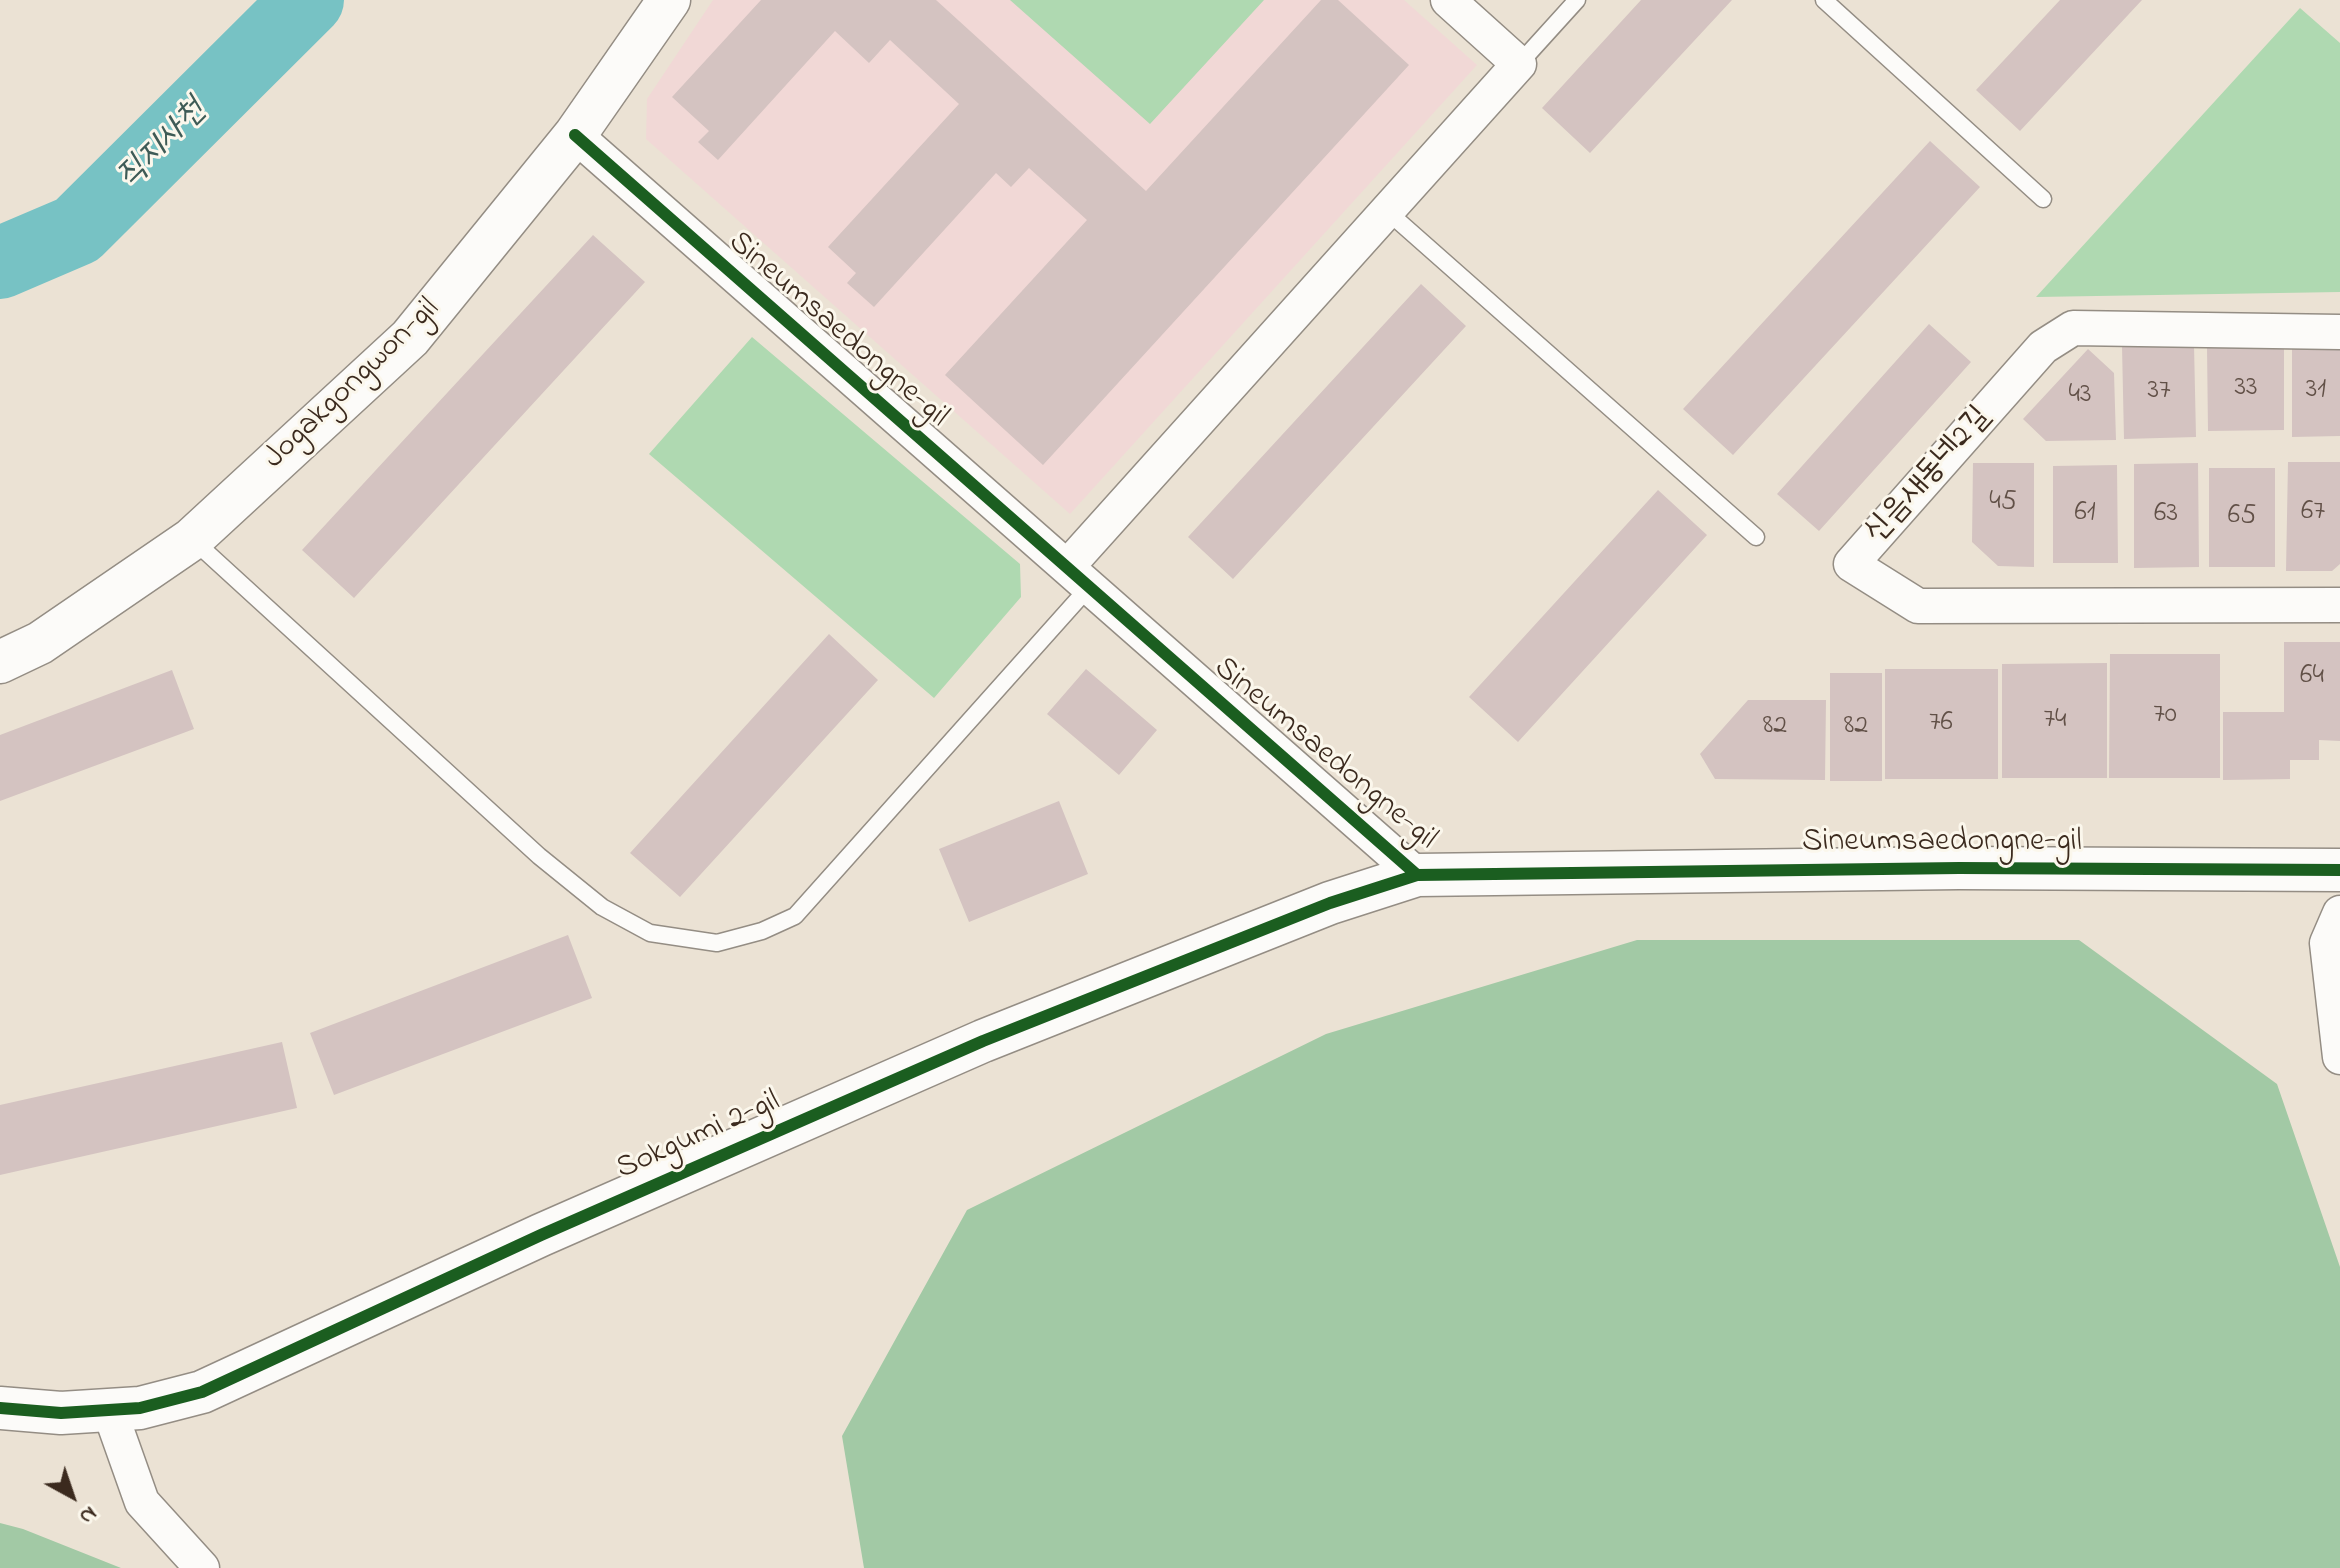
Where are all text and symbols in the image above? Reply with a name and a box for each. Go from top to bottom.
water label: 직지사천 [110,92,216,198]
street label: Sineumsaedongne-gil [719,225,955,437]
street label: Jogakgongwon-gil [257,291,449,479]
house number: 33 [2234,372,2258,406]
house number: 31 [2306,374,2326,408]
house number: 37 [2147,375,2171,409]
house number: 43 [2068,379,2092,413]
street label: 신음새동네2길 [1858,400,2000,552]
house number: 45 [1989,486,2017,520]
house number: 67 [2301,496,2325,530]
house number: 61 [2074,497,2096,531]
house number: 63 [2154,498,2178,532]
house number: 65 [2228,500,2256,534]
street label: Sineumsaedongne-gil [1204,650,1444,860]
house number: 64 [2300,660,2324,694]
house number: 70 [2153,699,2177,733]
house number: 74 [2043,704,2067,738]
house number: 76 [1929,707,1953,741]
house number: 82 [1763,710,1787,744]
house number: 82 [1844,710,1868,744]
street label: Sineumsaedongne-gil [1802,825,2082,863]
street label: Sokgumi 2-gil [611,1084,787,1190]
north arrow [32,1456,112,1536]
text: N [71,1497,103,1531]

